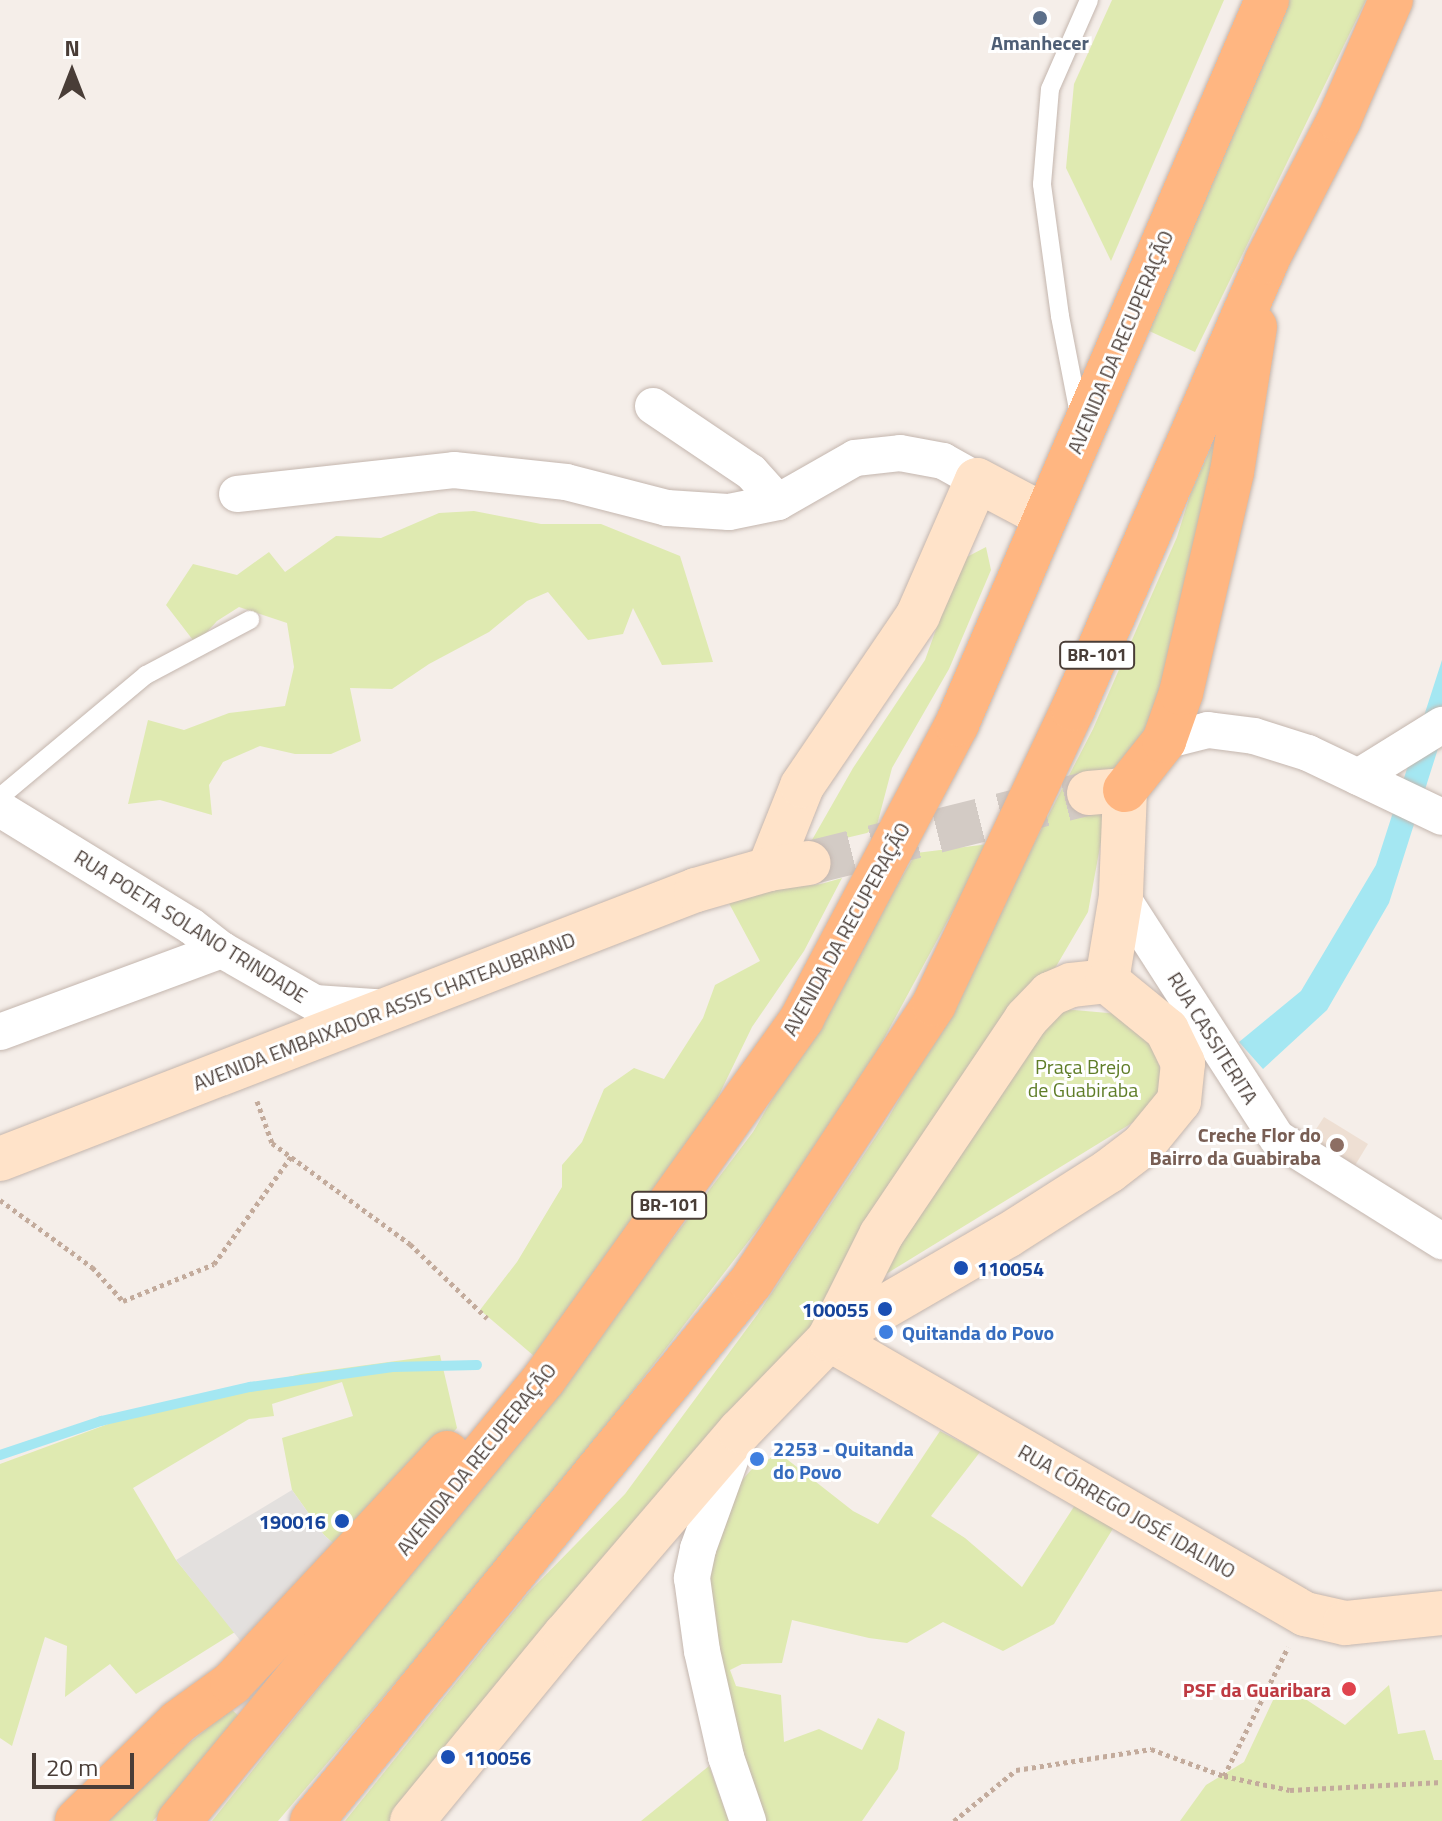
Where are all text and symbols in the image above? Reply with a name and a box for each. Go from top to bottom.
marker: Amanhecer [1031,9,1049,27]
place label: Amanhecer [991,30,1089,54]
text: N [64,31,80,65]
north arrow [32,32,112,112]
street label: AVENIDA DA RECUPERAÇÃO [1062,227,1178,457]
road number: BR-101 [1059,641,1135,669]
street label: AVENIDA DA RECUPERAÇÃO [777,818,915,1040]
street label: RUA POETA SOLANO TRINDADE [70,844,312,1008]
street label: AVENIDA EMBAIXADOR ASSIS CHATEAUBRIAND [190,927,578,1095]
street label: RUA CASSITERITA [1163,968,1263,1108]
park label: Praça Brejo de Guabiraba [1028,1055,1138,1102]
place label: Creche Flor do Bairro da Guabiraba [1150,1122,1321,1169]
marker: Creche Flor do Bairro da Guabiraba [1328,1136,1346,1154]
road number: BR-101 [631,1191,707,1219]
place label: 110054 [977,1256,1044,1280]
marker: 110054 [952,1259,970,1277]
place label: 100055 [802,1297,869,1321]
marker: 100055 [876,1300,894,1318]
place label: Quitanda do Povo [902,1320,1054,1344]
marker: Quitanda do Povo [877,1323,895,1341]
street label: AVENIDA DA RECUPERAÇÃO [391,1358,561,1560]
place label: 2253 - Quitanda do Povo [773,1436,914,1483]
street label: RUA CÓRREGO JOSÉ IDALINO [1014,1439,1240,1583]
marker: 2253 - Quitanda do Povo [748,1450,766,1468]
place label: 190016 [259,1509,326,1533]
marker: 190016 [333,1512,351,1530]
place label: PSF da Guaribara [1183,1677,1331,1701]
marker: PSF da Guaribara [1338,1678,1360,1700]
scale bar [36,1737,138,1787]
place label: 110056 [464,1745,531,1769]
marker: 110056 [439,1748,457,1766]
text: 20 m [46,1749,98,1785]

